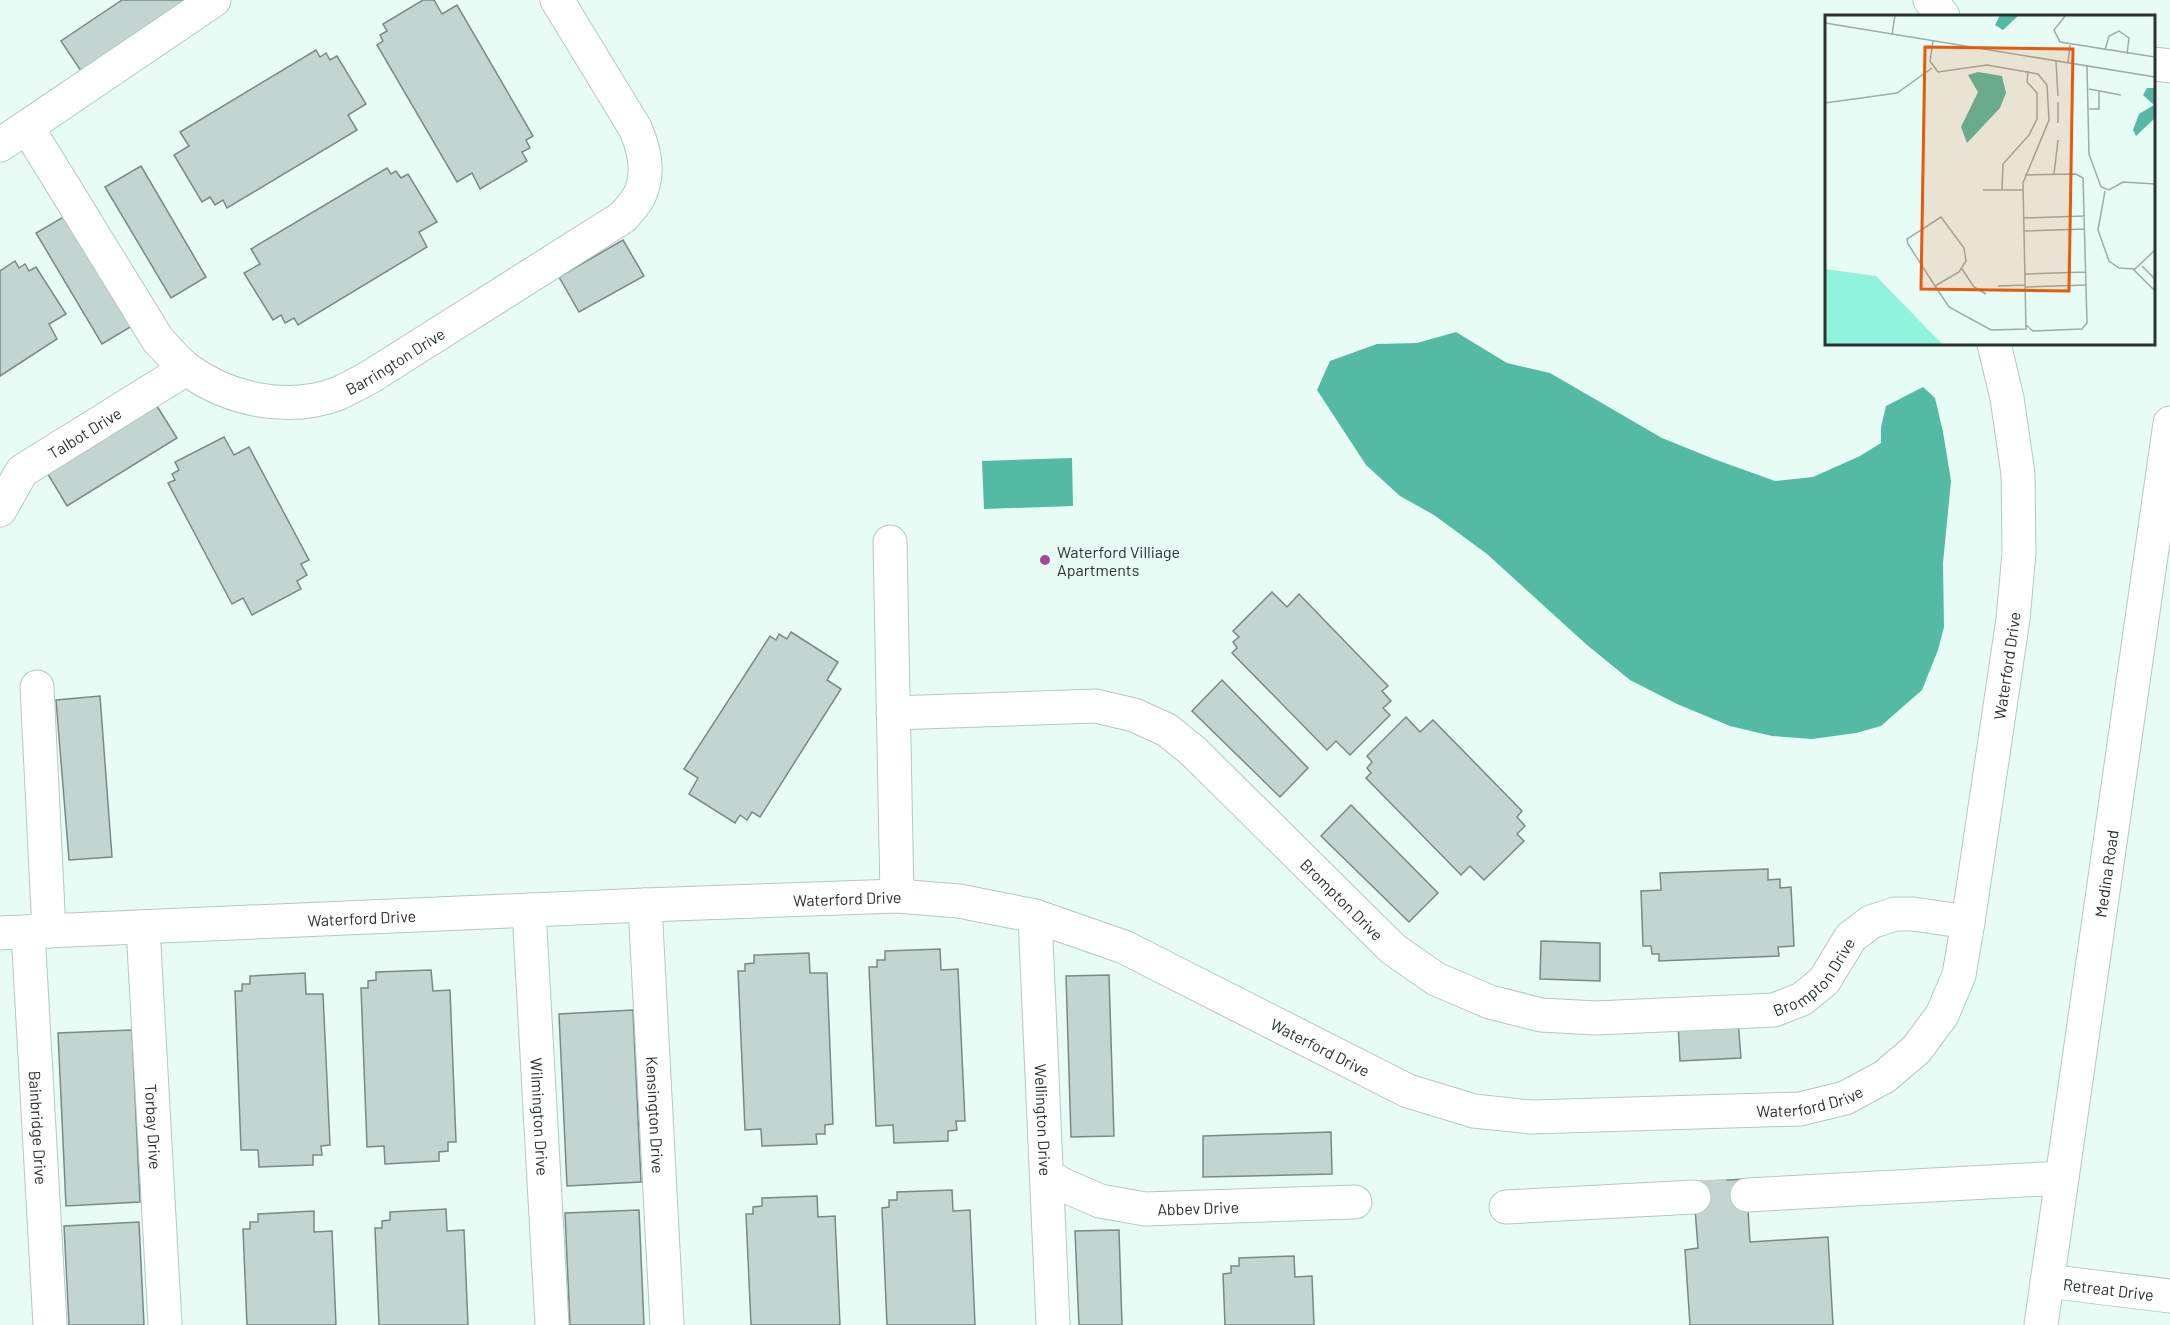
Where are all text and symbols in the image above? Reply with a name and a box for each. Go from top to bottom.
inset map [1825,15,2155,345]
street label: Barrington Drive [342,323,448,398]
street label: Talbot Drive [44,402,124,462]
place label: Waterford Villiage Apartments [1057,542,1180,579]
marker: Waterford Villiage Apartments [1038,553,1052,567]
street label: Waterford Drive [1989,611,2023,721]
street label: Medina Road [2090,829,2121,919]
street label: Brompton Drive [1297,854,1388,944]
street label: Waterford Drive [793,886,902,909]
street label: Waterford Drive [307,905,416,929]
street label: Brompton Drive [1770,934,1858,1019]
street label: Waterford Drive [1268,1014,1373,1080]
street label: Kensington Drive [643,1056,669,1174]
street label: Wilmington Drive [528,1057,553,1176]
street label: Wellington Drive [1032,1063,1056,1176]
street label: Bainbridge Drive [26,1070,52,1185]
street label: Waterford Drive [1756,1081,1866,1120]
street label: Torbay Drive [142,1083,166,1170]
street label: Abbev Drive [1157,1196,1239,1218]
street label: Retreat Drive [2062,1274,2155,1303]

